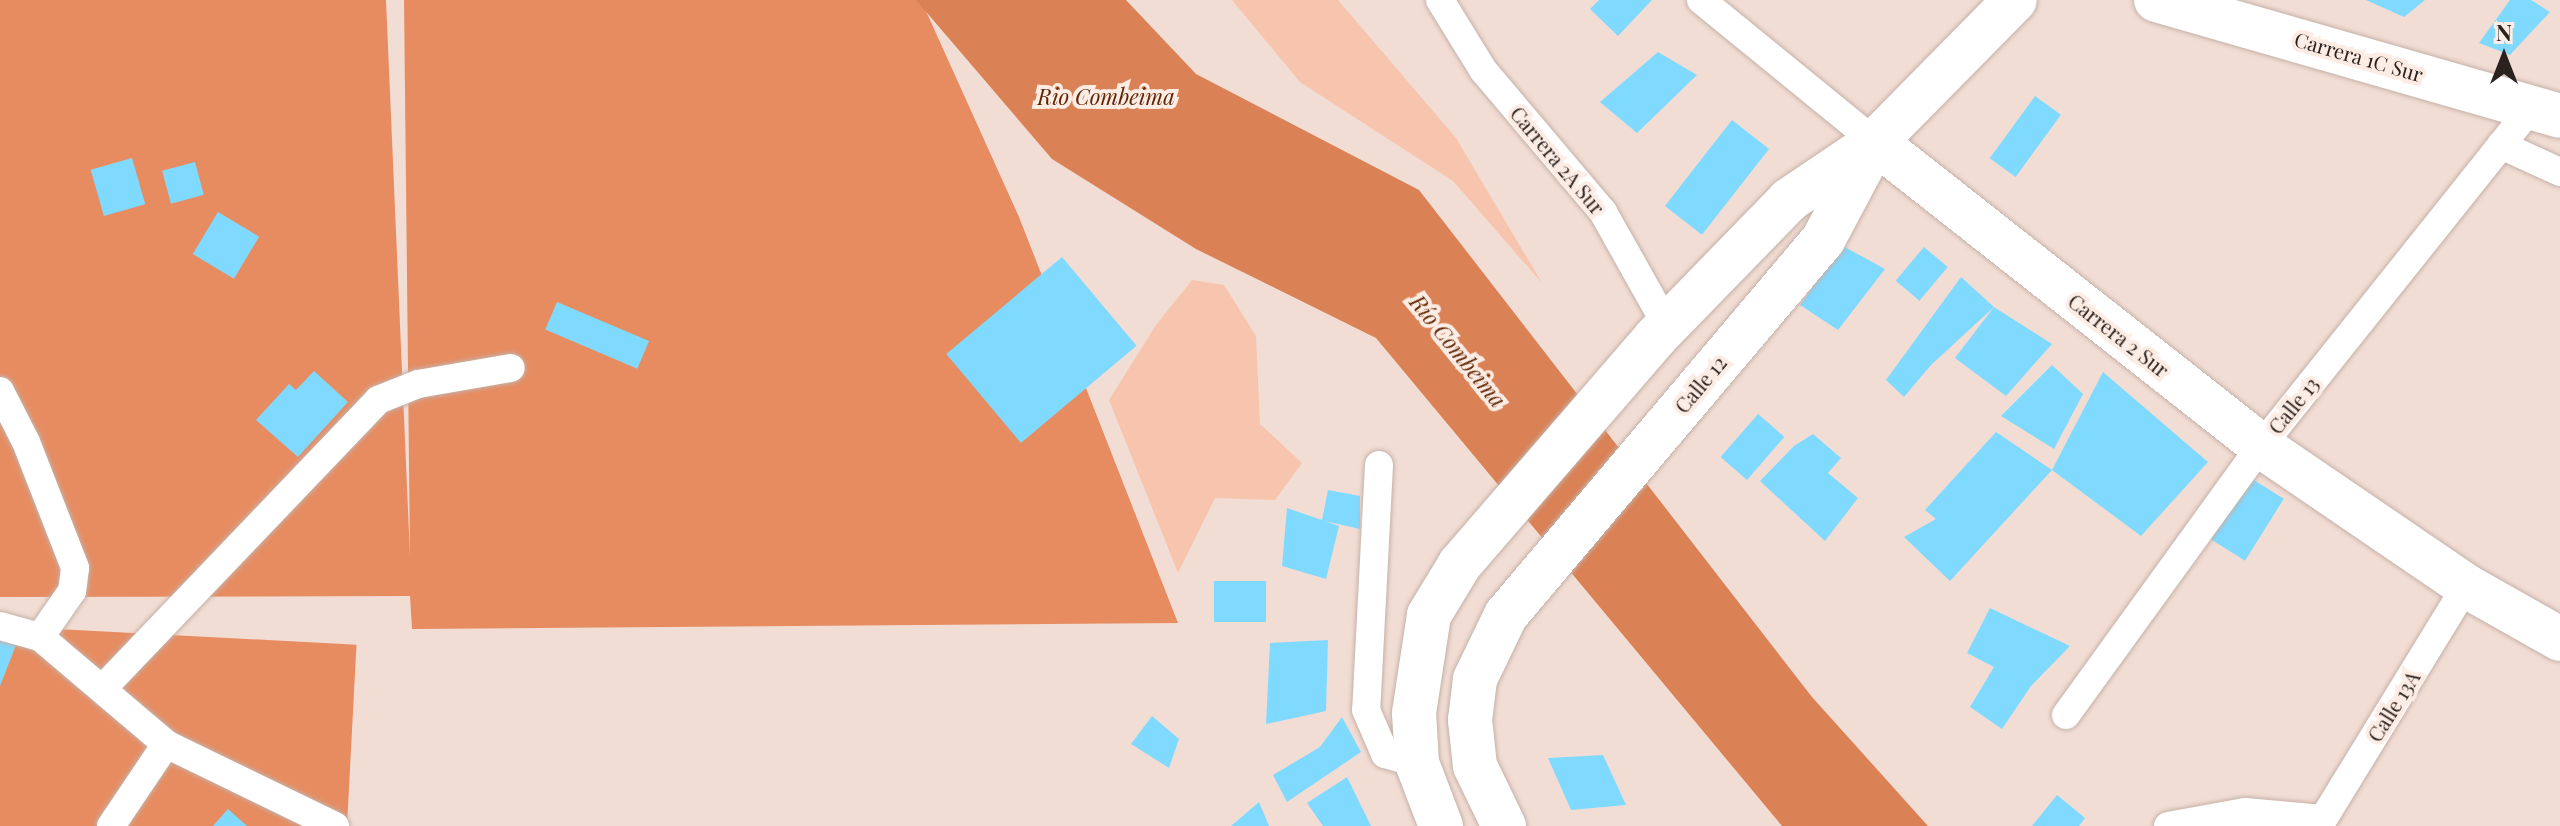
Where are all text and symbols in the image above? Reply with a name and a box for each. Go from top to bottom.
north arrow [2464,16,2544,96]
text: N [2496,17,2512,47]
street label: Carrera 1C Sur [2292,26,2426,86]
water label: Rio Combeima [1037,84,1175,110]
street label: Carrera 2A Sur [1506,101,1610,219]
street label: Carrera 2 Sur [2064,288,2174,382]
water label: Río Combeima [1405,289,1511,413]
street label: Calle 12 [1669,351,1731,417]
street label: Calle 13 [2263,372,2323,438]
street label: Calle 13A [2362,666,2424,746]

